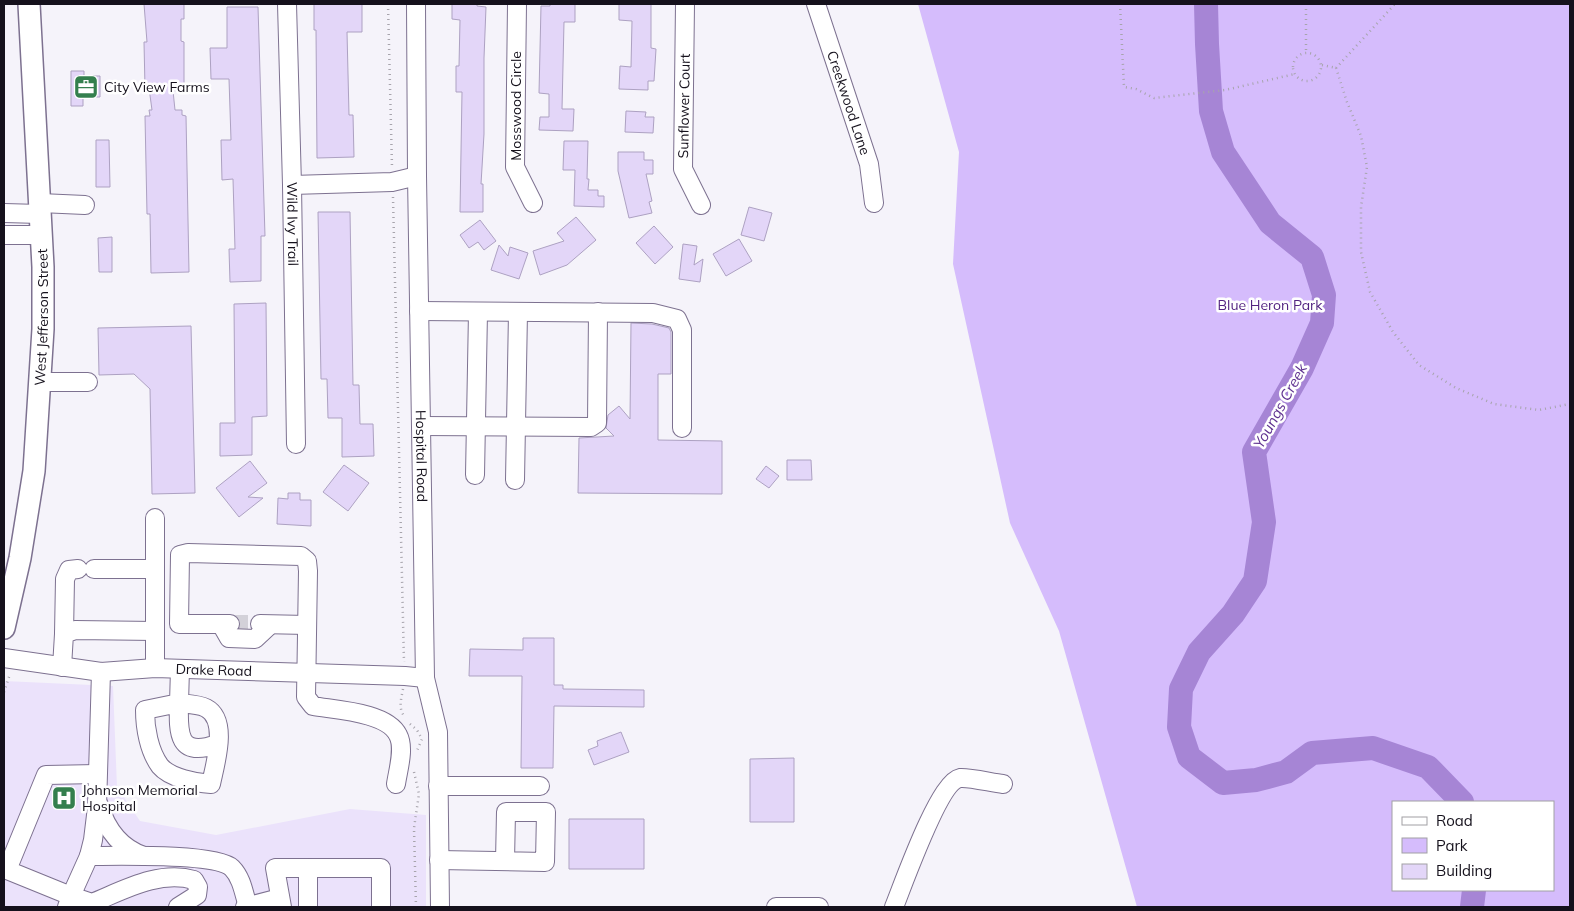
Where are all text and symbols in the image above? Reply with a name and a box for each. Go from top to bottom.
street label: Creekwood Lane [823,48,874,157]
street label: Mosswood Circle [507,51,525,161]
street label: Sunflower Court [674,53,694,159]
office icon: City View Farms [73,74,99,100]
place label: City View Farms [104,78,210,96]
street label: Wild Ivy Trail [283,182,302,266]
street label: West Jefferson Street [30,248,52,386]
park label: Blue Heron Park [1218,296,1323,314]
water label: Youngs Creek [1249,359,1312,452]
street label: Hospital Road [412,410,431,502]
street label: Drake Road [175,660,252,680]
place label: Johnson Memorial Hospital [82,781,198,815]
hospital icon: Johnson Memorial Hospital [51,785,77,811]
legend [1392,801,1554,891]
text: Road [1436,811,1473,830]
text: Park [1436,836,1468,855]
text: Building [1436,861,1492,880]

